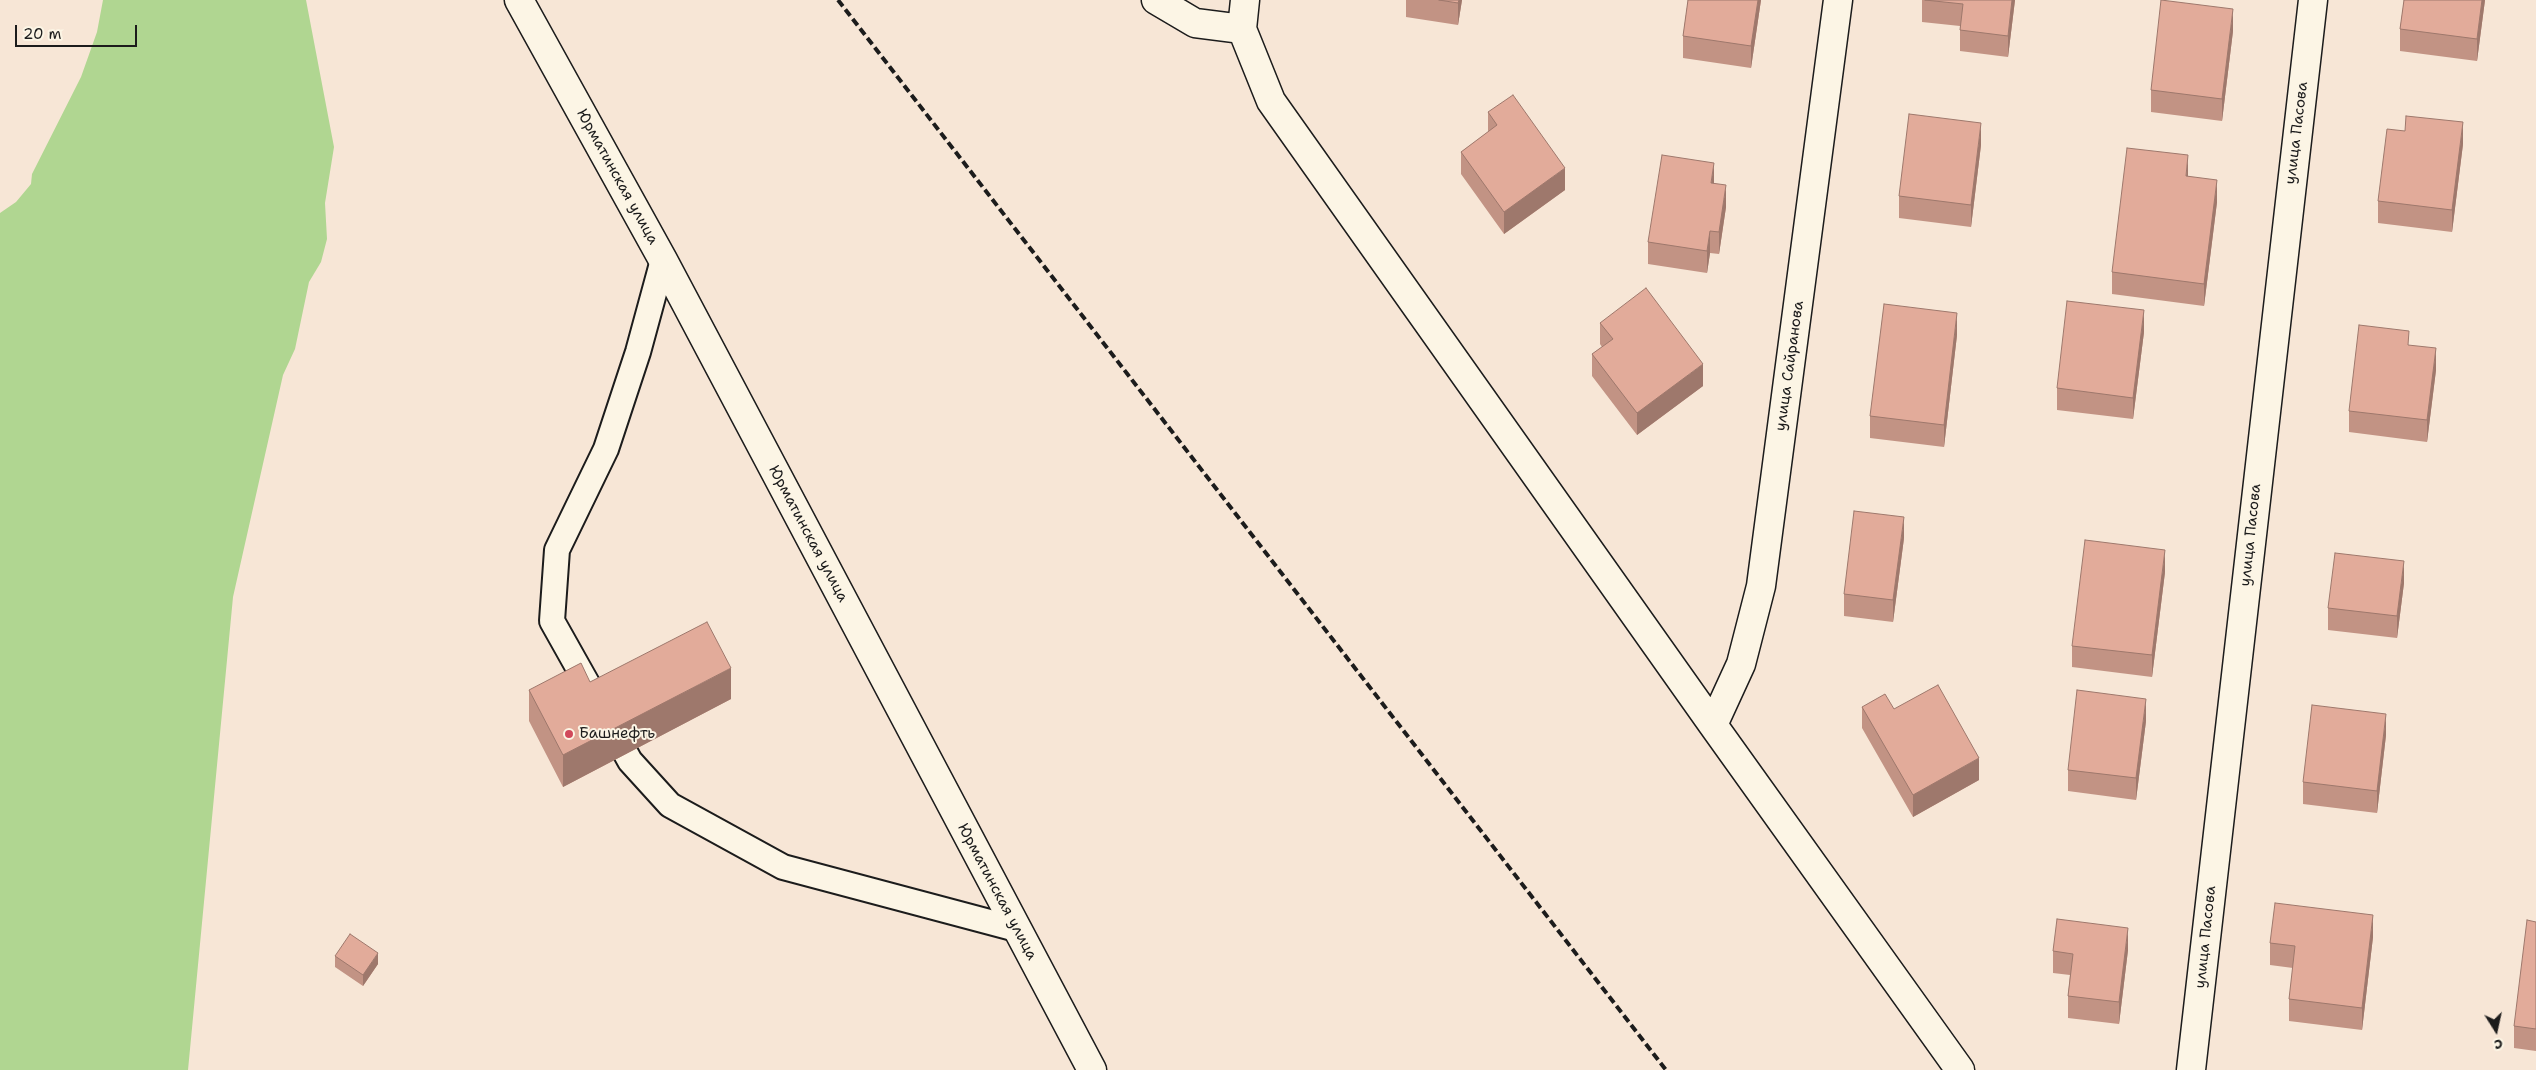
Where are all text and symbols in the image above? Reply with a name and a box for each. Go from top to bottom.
scale bar [18,15,140,47]
text: 20 m [23,24,62,44]
street label: улица Пасова [2282,81,2312,185]
street label: Юрматинская улица [572,106,662,248]
street label: улица Сайранова [1772,300,1808,432]
street label: Юрматинская улица [764,463,852,605]
street label: улица Пасова [2237,483,2265,587]
place label: Башнефть [579,725,655,743]
marker: Башнефть [563,728,575,740]
street label: Юрматинская улица [953,821,1041,963]
street label: улица Пасова [2192,885,2220,989]
north arrow [2471,1005,2521,1055]
text: С [2493,1035,2504,1054]

